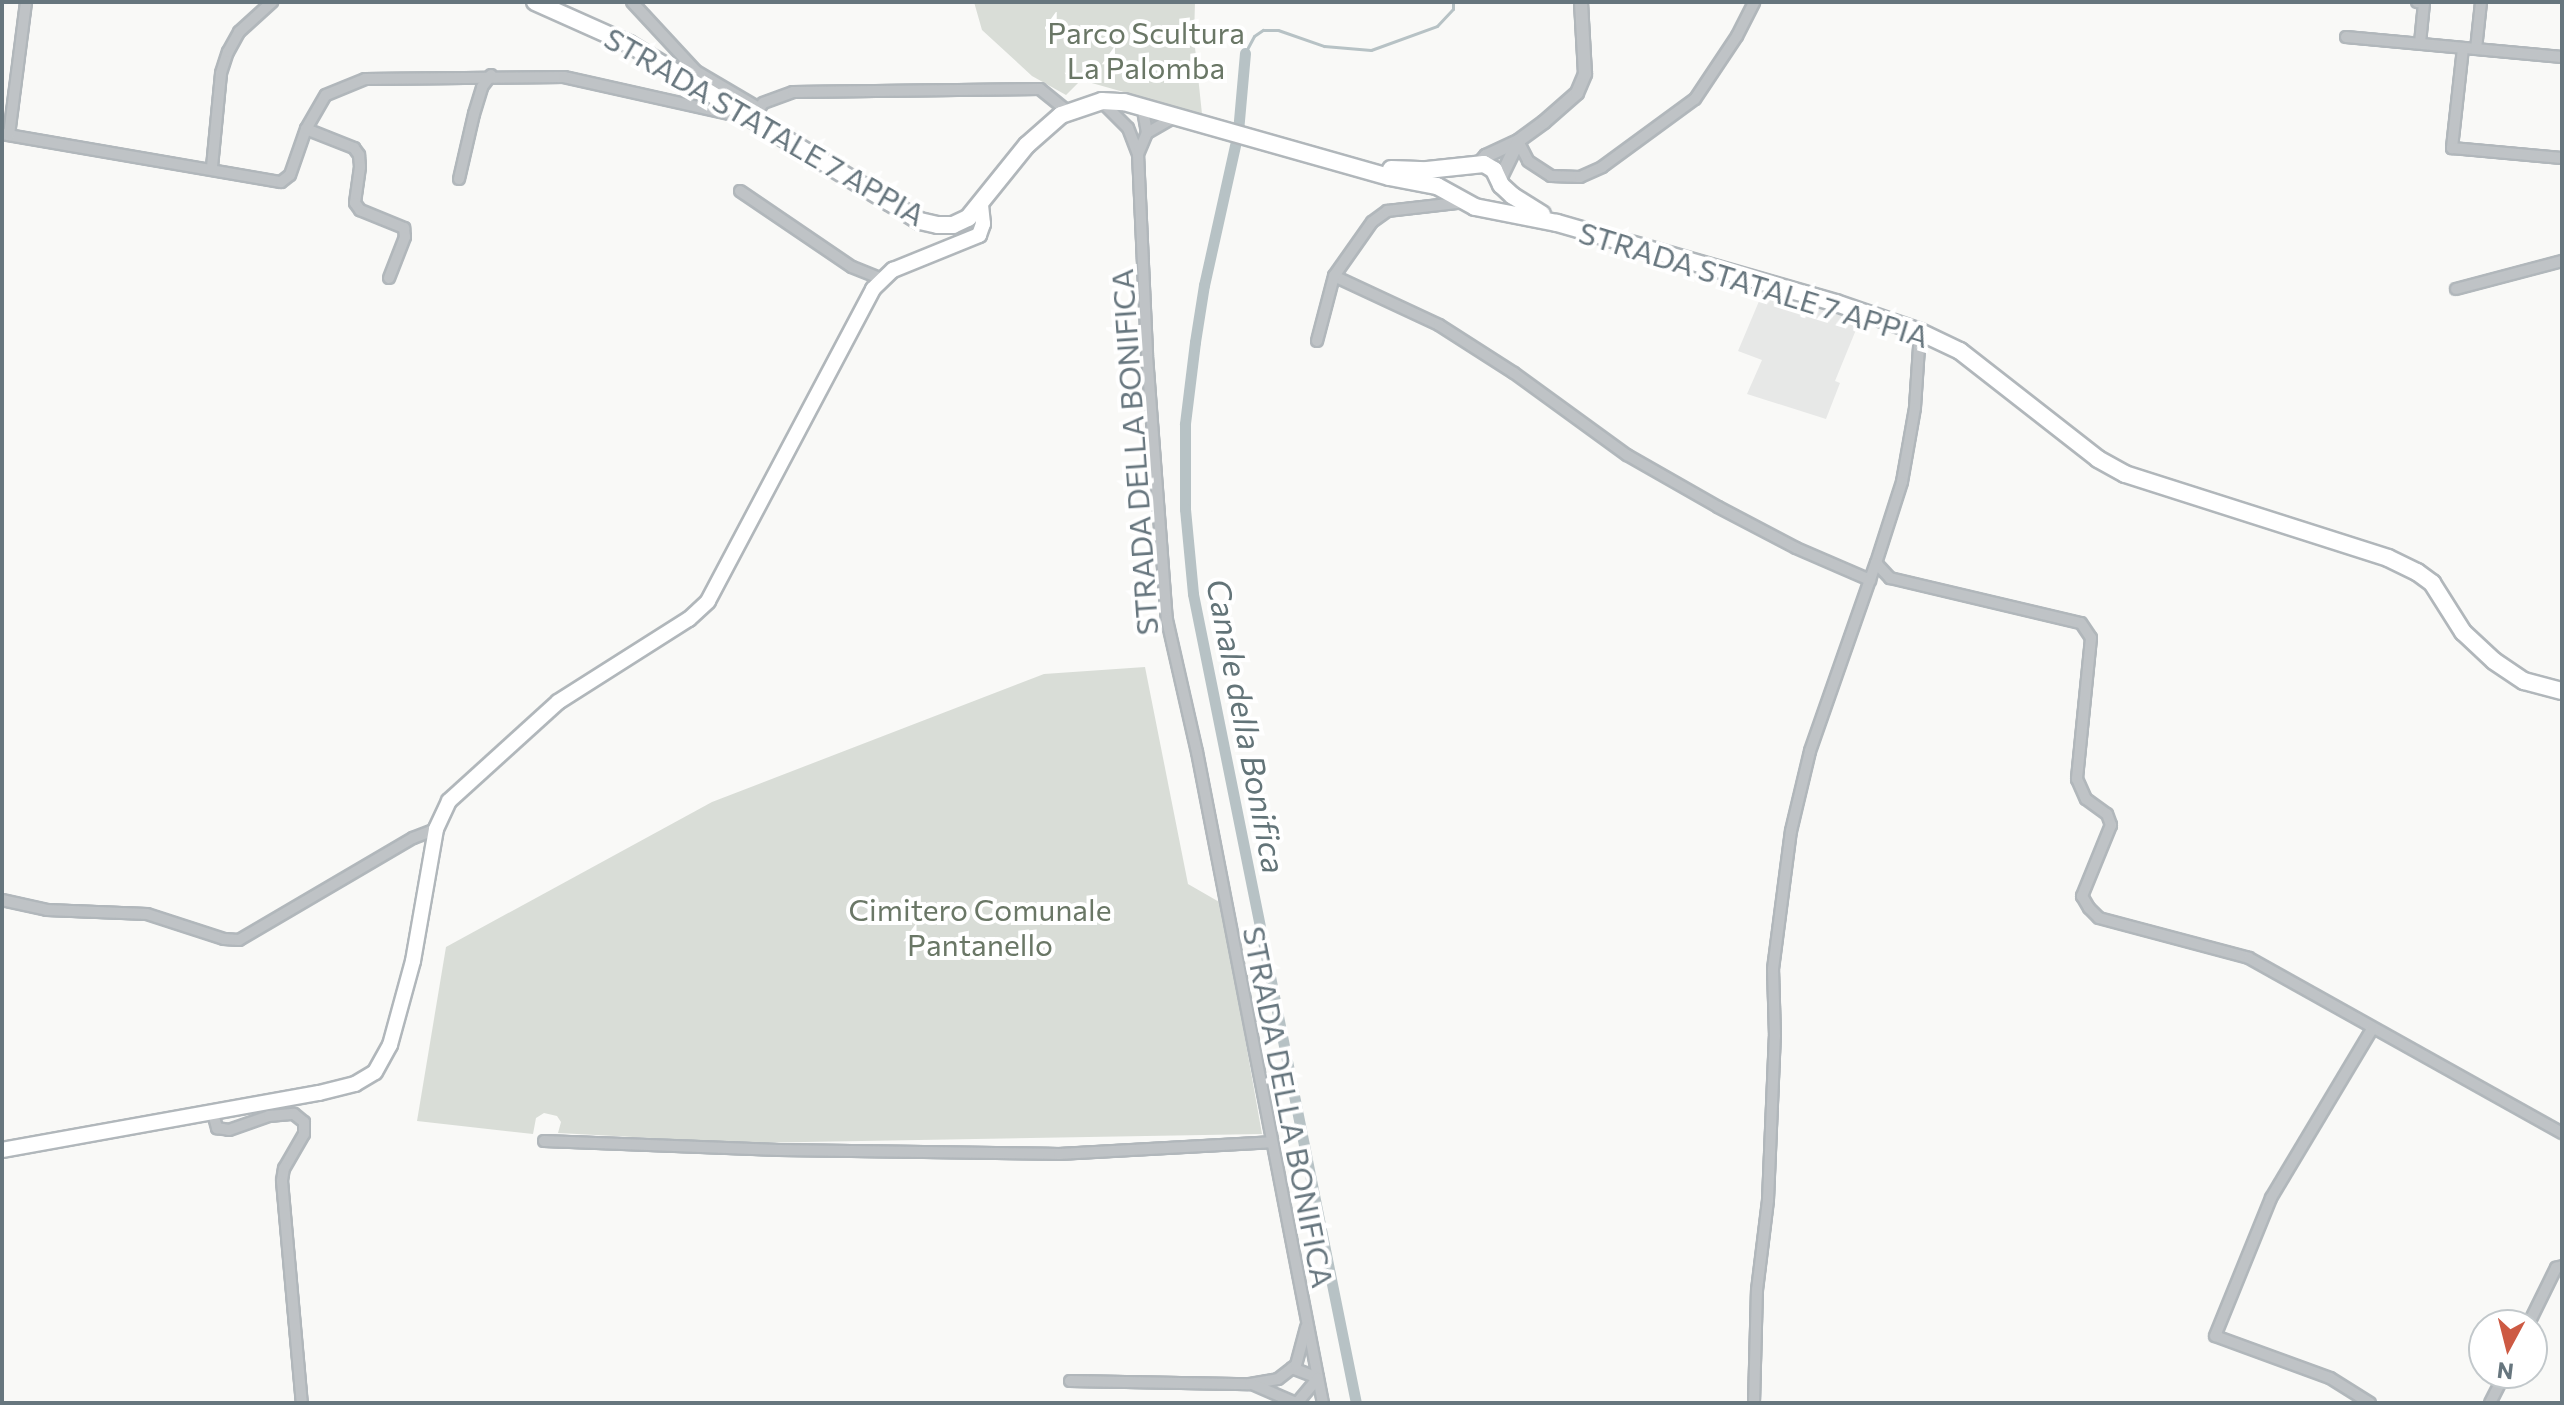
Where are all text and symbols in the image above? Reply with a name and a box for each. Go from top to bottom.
park label: Parco Scultura La Palomba [1047,14,1245,84]
street label: STRADA STATALE 7 APPIA [598,19,932,233]
street label: STRADA STATALE 7 APPIA [1575,214,1933,354]
street label: STRADA DELLA BONIFICA [1103,268,1165,636]
water label: Canale della Bonifica [1200,576,1294,876]
park label: Cimitero Comunale Pantanello [849,891,1111,962]
street label: STRADA DELLA BONIFICA [1236,923,1342,1291]
north arrow [2468,1309,2548,1389]
text: N [2495,1357,2515,1386]

